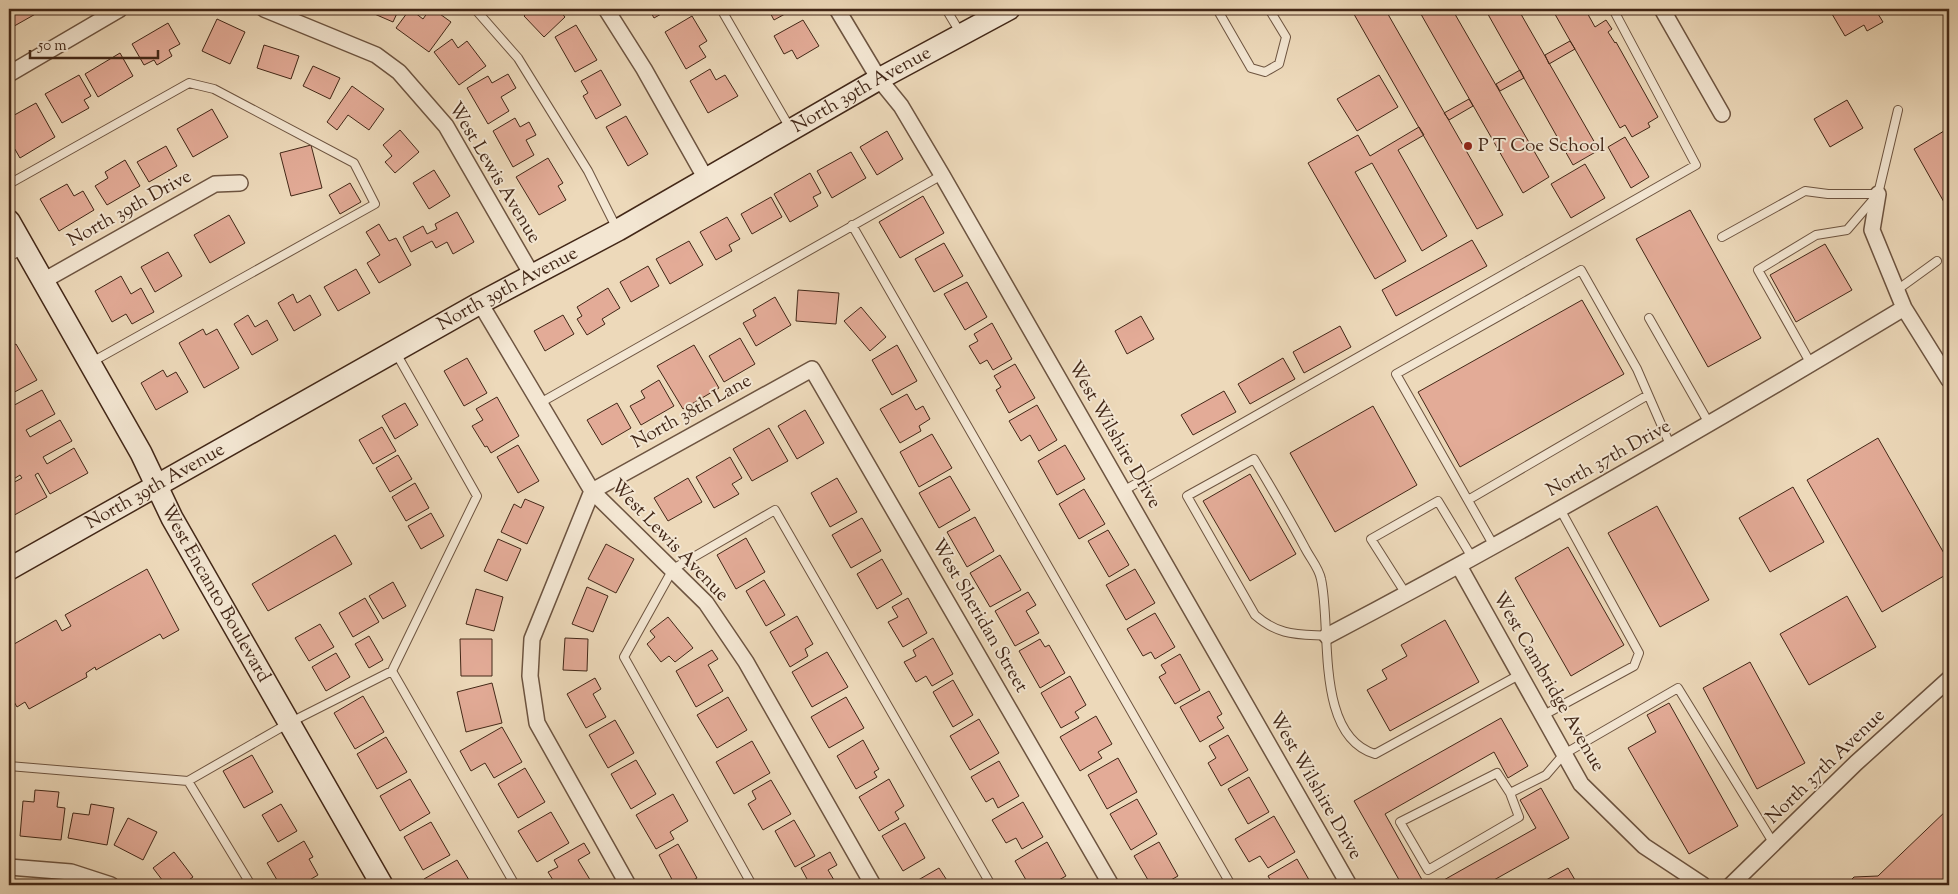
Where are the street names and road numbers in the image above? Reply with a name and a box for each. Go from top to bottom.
street label: North 39th Avenue [787,40,936,140]
street label: West Lewis Avenue [441,97,547,249]
street label: North 39th Drive [63,164,197,254]
street label: North 39th Avenue [432,240,583,338]
street label: West Wilshire Drive [1061,356,1167,514]
street label: North 38th Lane [627,368,757,456]
street label: North 37th Drive [1542,413,1676,504]
street label: North 39th Avenue [81,436,230,537]
street label: West Lewis Avenue [603,474,735,608]
street label: West Encanto Boulevard [154,500,277,688]
street label: West Sheridan Street [924,534,1034,698]
street label: West Cambridge Avenue [1485,587,1611,777]
street label: North 37th Avenue [1760,703,1892,831]
street label: West Wilshire Drive [1262,707,1368,865]

